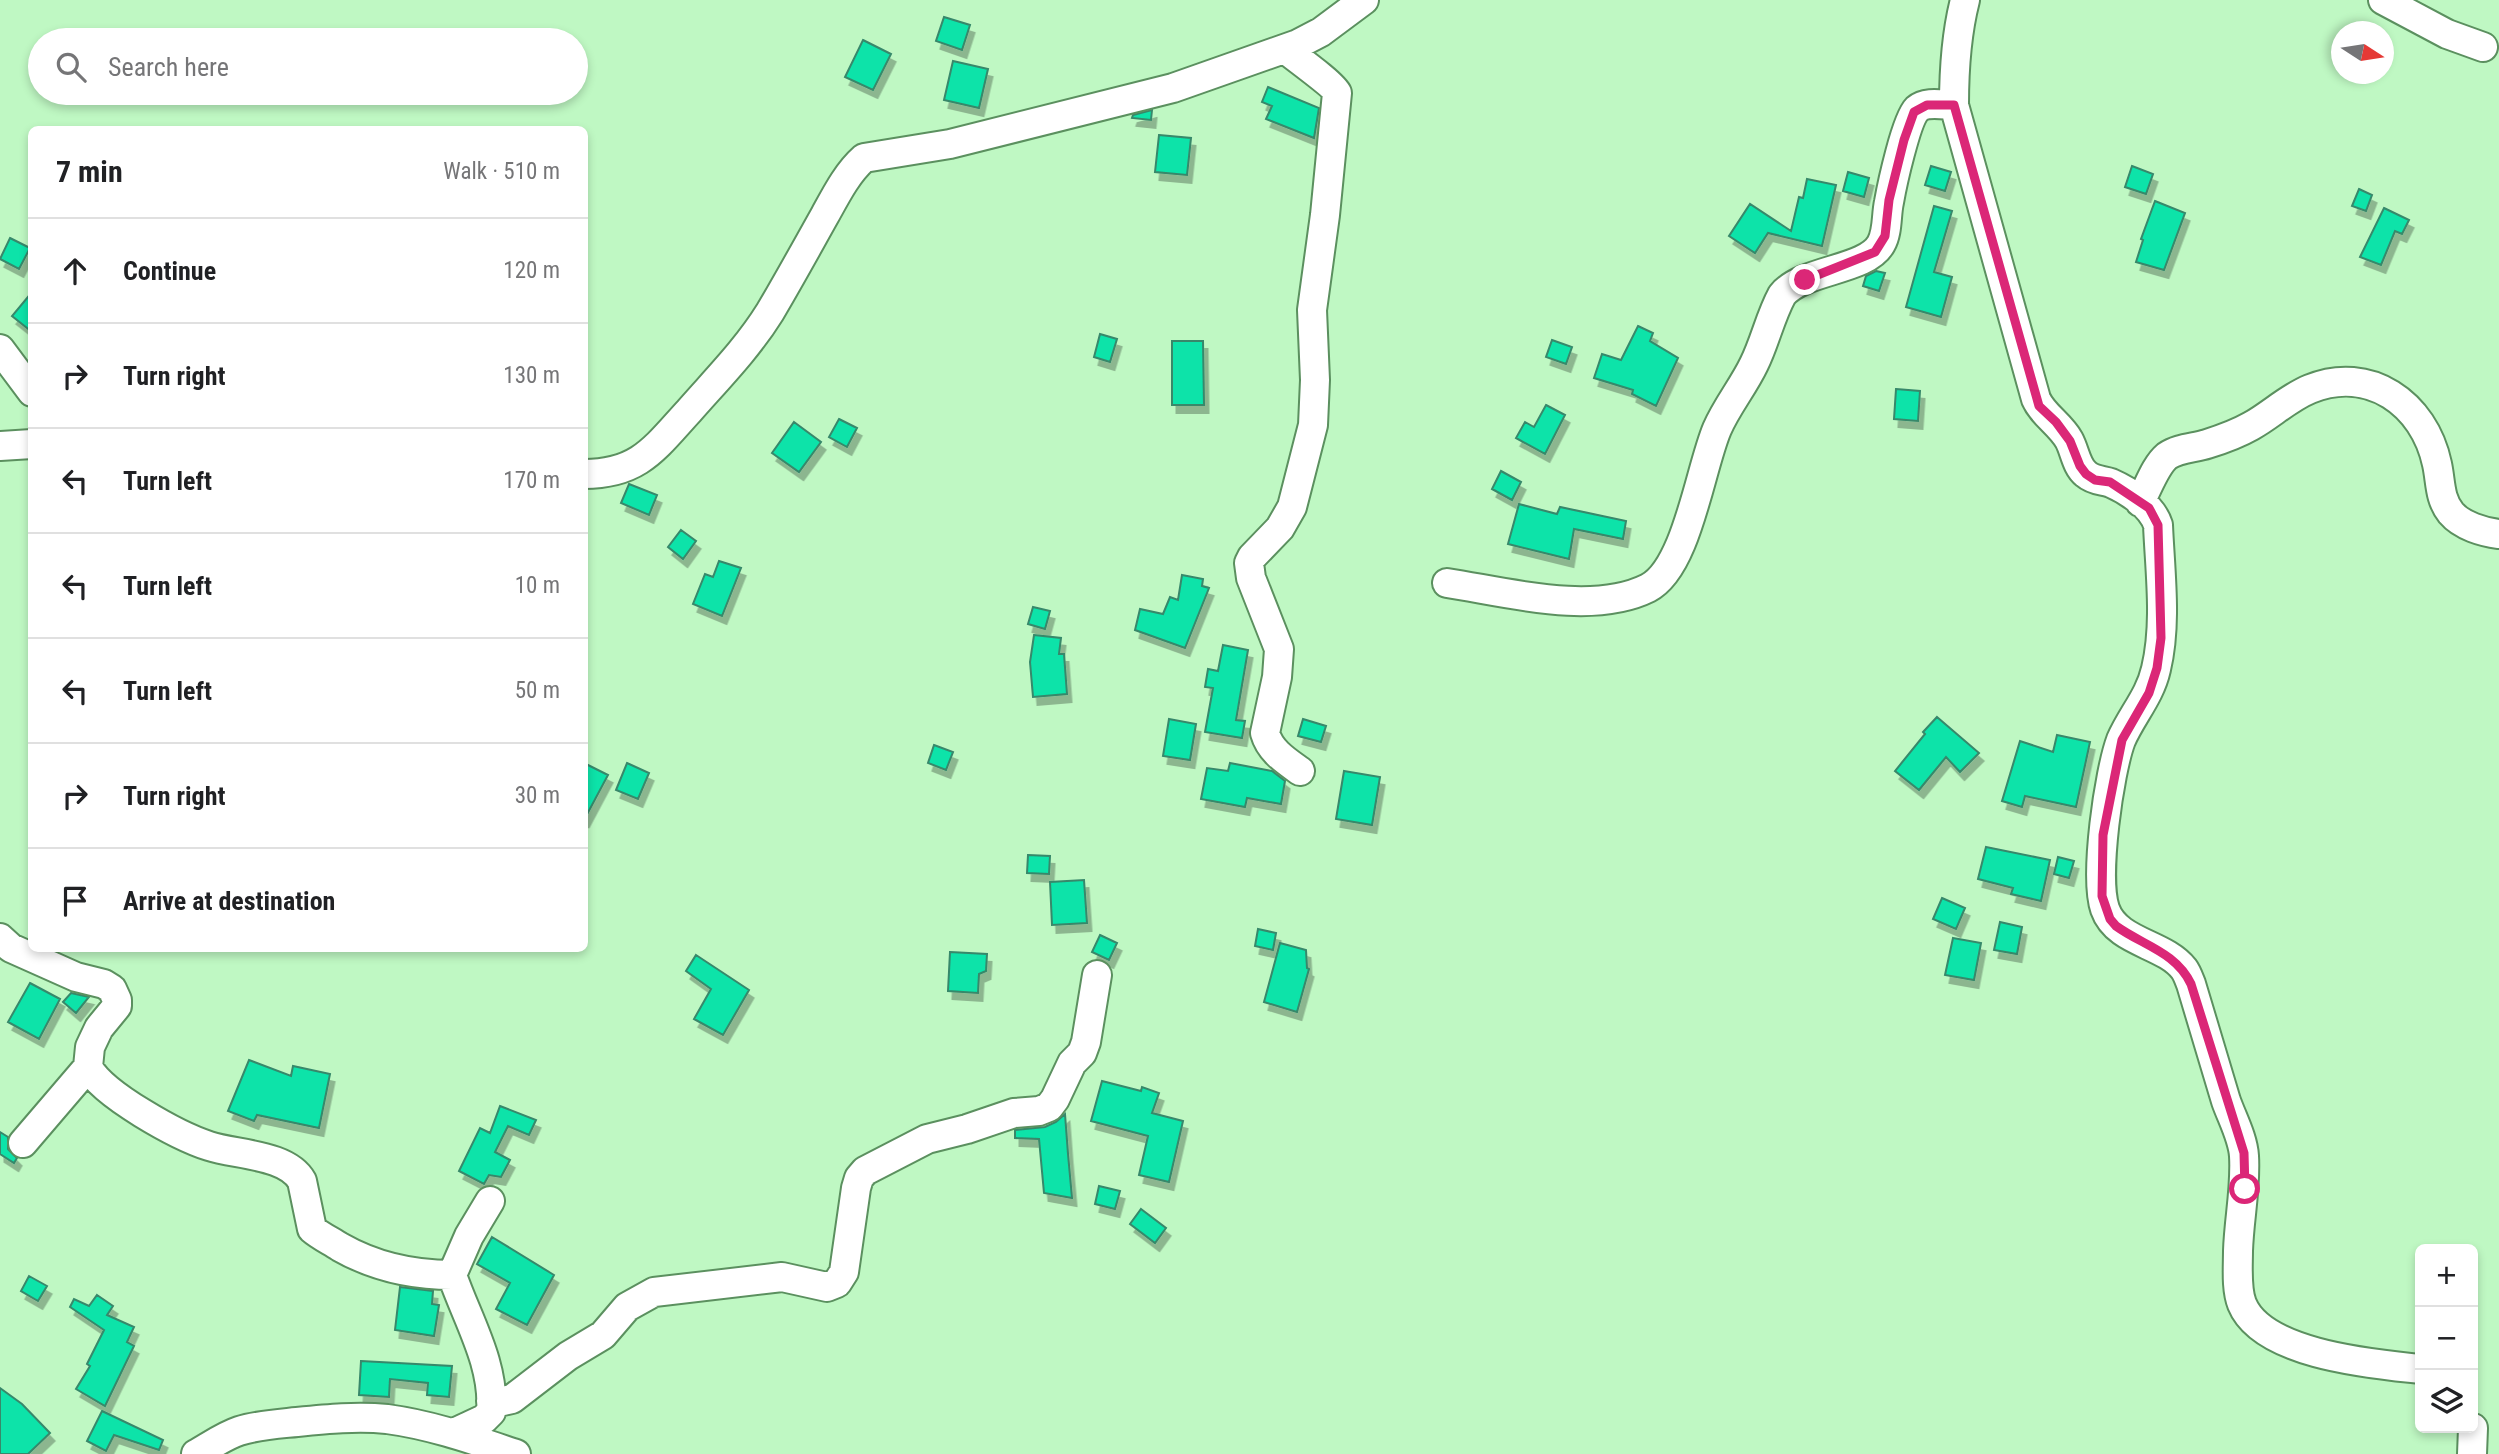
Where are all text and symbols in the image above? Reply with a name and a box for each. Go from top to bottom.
north arrow [2331,21,2394,84]
search box [28,28,588,105]
icon: search [52,48,90,86]
text: Search here [108,52,229,82]
text: 7 min [56,154,123,189]
text: Walk · 510 m [443,158,560,185]
icon: ahead [56,252,94,290]
text: Continue [123,256,216,286]
text: 120 m [503,257,560,284]
route end [1789,264,1820,295]
icon: right [56,357,94,395]
text: Turn right [123,361,225,391]
text: 130 m [503,362,560,389]
icon: left [56,462,94,500]
text: Turn left [123,466,212,496]
text: 170 m [503,467,560,494]
icon: left [56,567,94,605]
text: Turn left [123,571,212,601]
text: 10 m [515,572,560,599]
icon: left [56,672,94,710]
text: Turn left [123,676,212,706]
text: 50 m [515,677,560,704]
icon: right [56,777,94,815]
text: Turn right [123,781,225,811]
text: 30 m [515,782,560,809]
icon: arrive [56,882,94,920]
text: Arrive at destination [123,886,335,916]
route start [2229,1173,2260,1204]
map controls [2415,1244,2478,1433]
button: + [2415,1244,2478,1307]
button: − [2415,1307,2478,1370]
button: layers [2415,1370,2478,1433]

